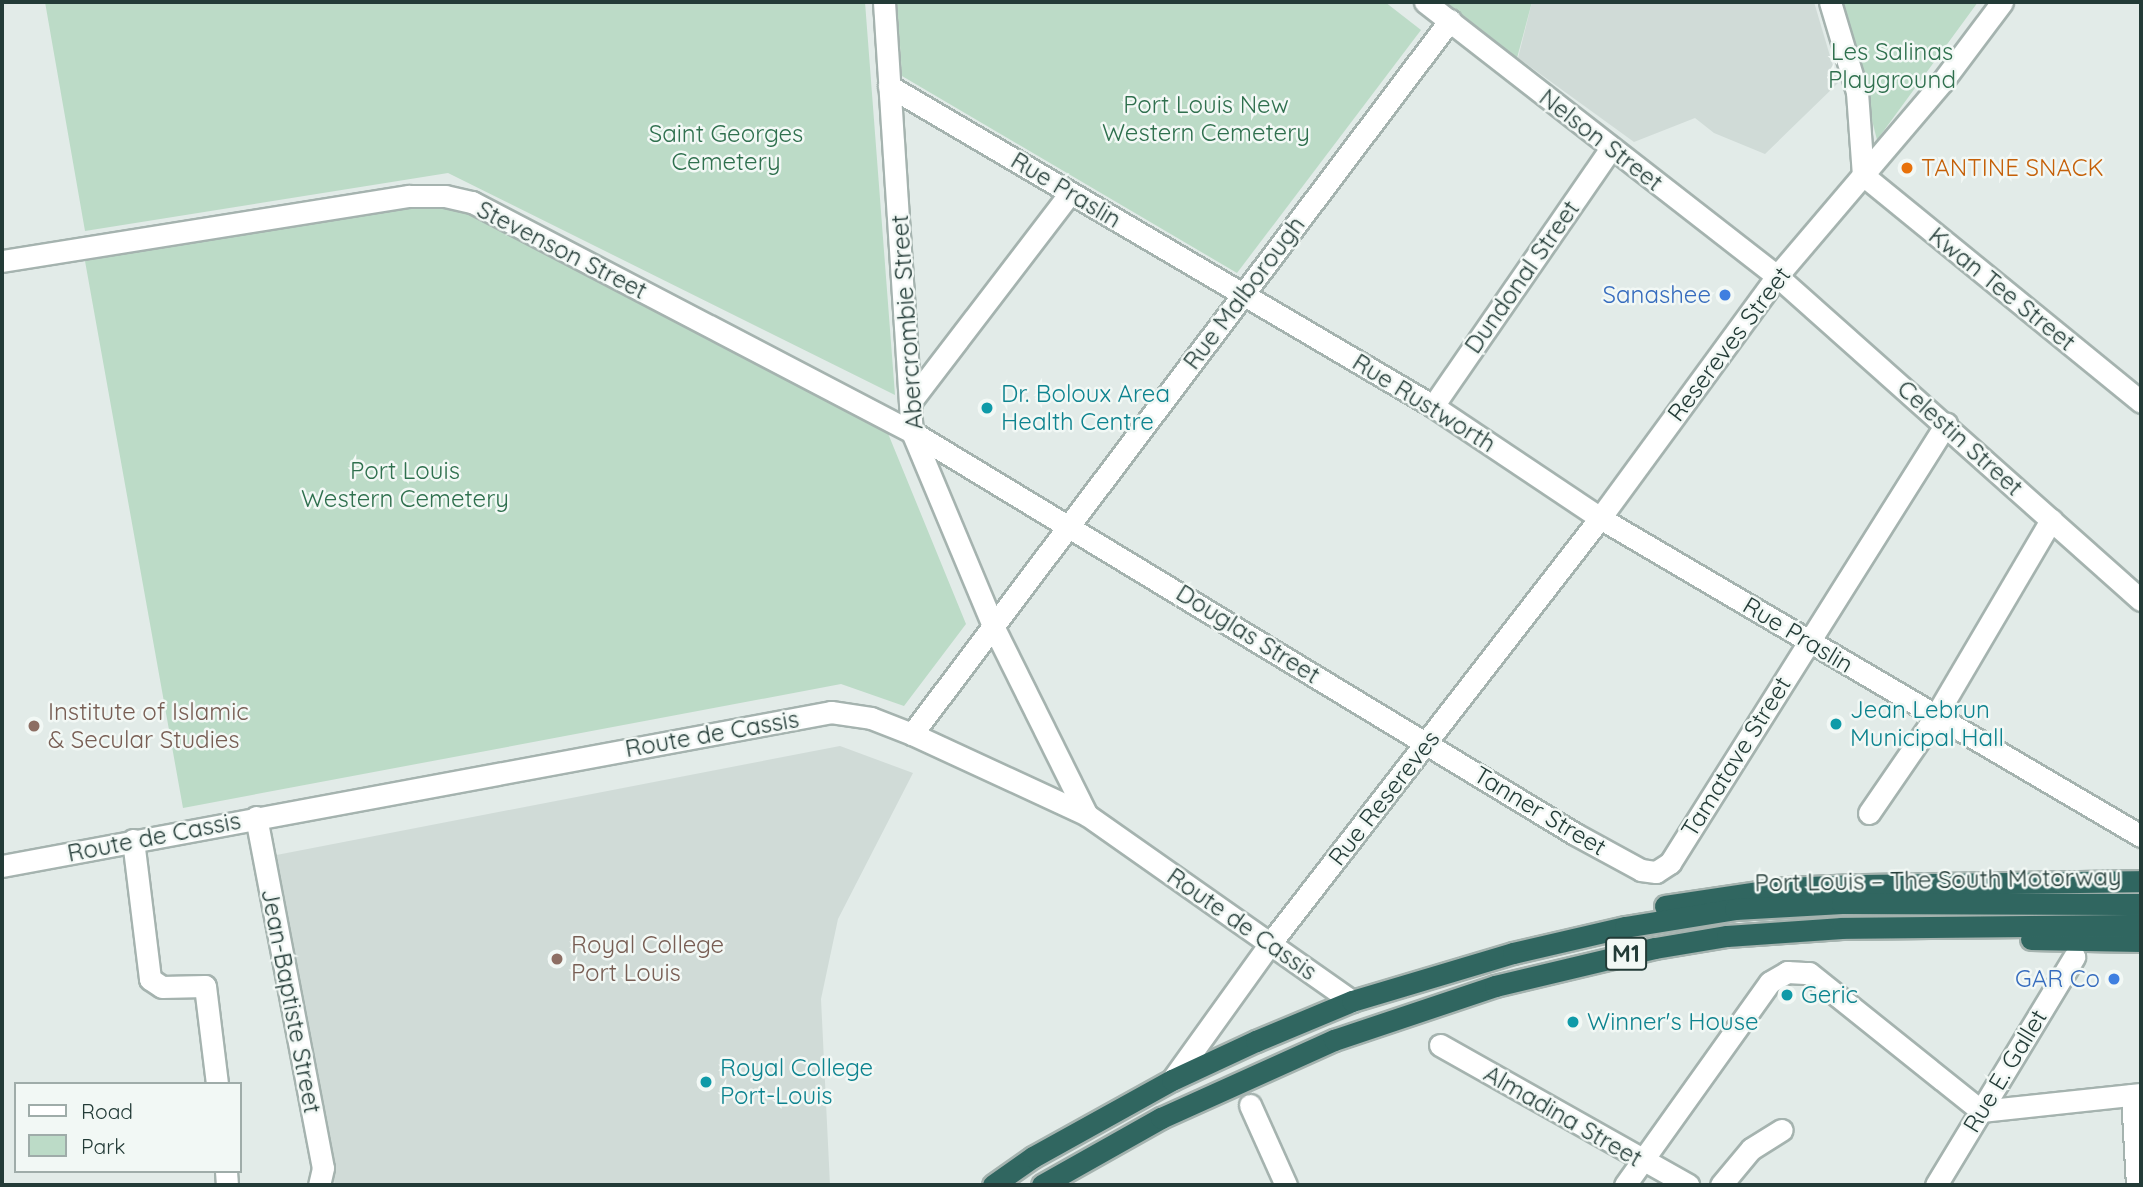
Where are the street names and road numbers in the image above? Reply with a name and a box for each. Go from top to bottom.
street label: Nelson Street [1534,83,1668,197]
street label: Rue Praslin [1006,146,1126,234]
street label: Stevenson Street [472,195,652,305]
street label: Dundonal Street [1459,195,1585,359]
street label: Rue Malborough [1177,211,1311,375]
street label: Abercrombie Street [885,214,929,430]
street label: Kwan Tee Street [1923,221,2081,357]
street label: Resereves Street [1662,261,1796,427]
street label: Rue Rustworth [1347,348,1501,458]
street label: Celestin Street [1891,374,2029,502]
street label: Douglas Street [1171,578,1325,690]
street label: Rue Praslin [1738,591,1858,679]
street label: Tamatave Street [1675,671,1797,843]
street label: Route de Cassis [623,705,801,763]
street label: Rue Resereves [1322,725,1446,871]
street label: Tanner Street [1469,760,1611,862]
street label: Route de Cassis [65,806,243,868]
street label: Route de Cassis [1162,862,1322,986]
street label: Port Louis – The South Motorway [1754,862,2122,898]
street label: Jean-Baptiste Street [255,886,327,1116]
road number: M1 [1605,934,1647,973]
street label: Rue E. Gallet [1957,1004,2053,1138]
street label: Almadina Street [1479,1059,1647,1173]

